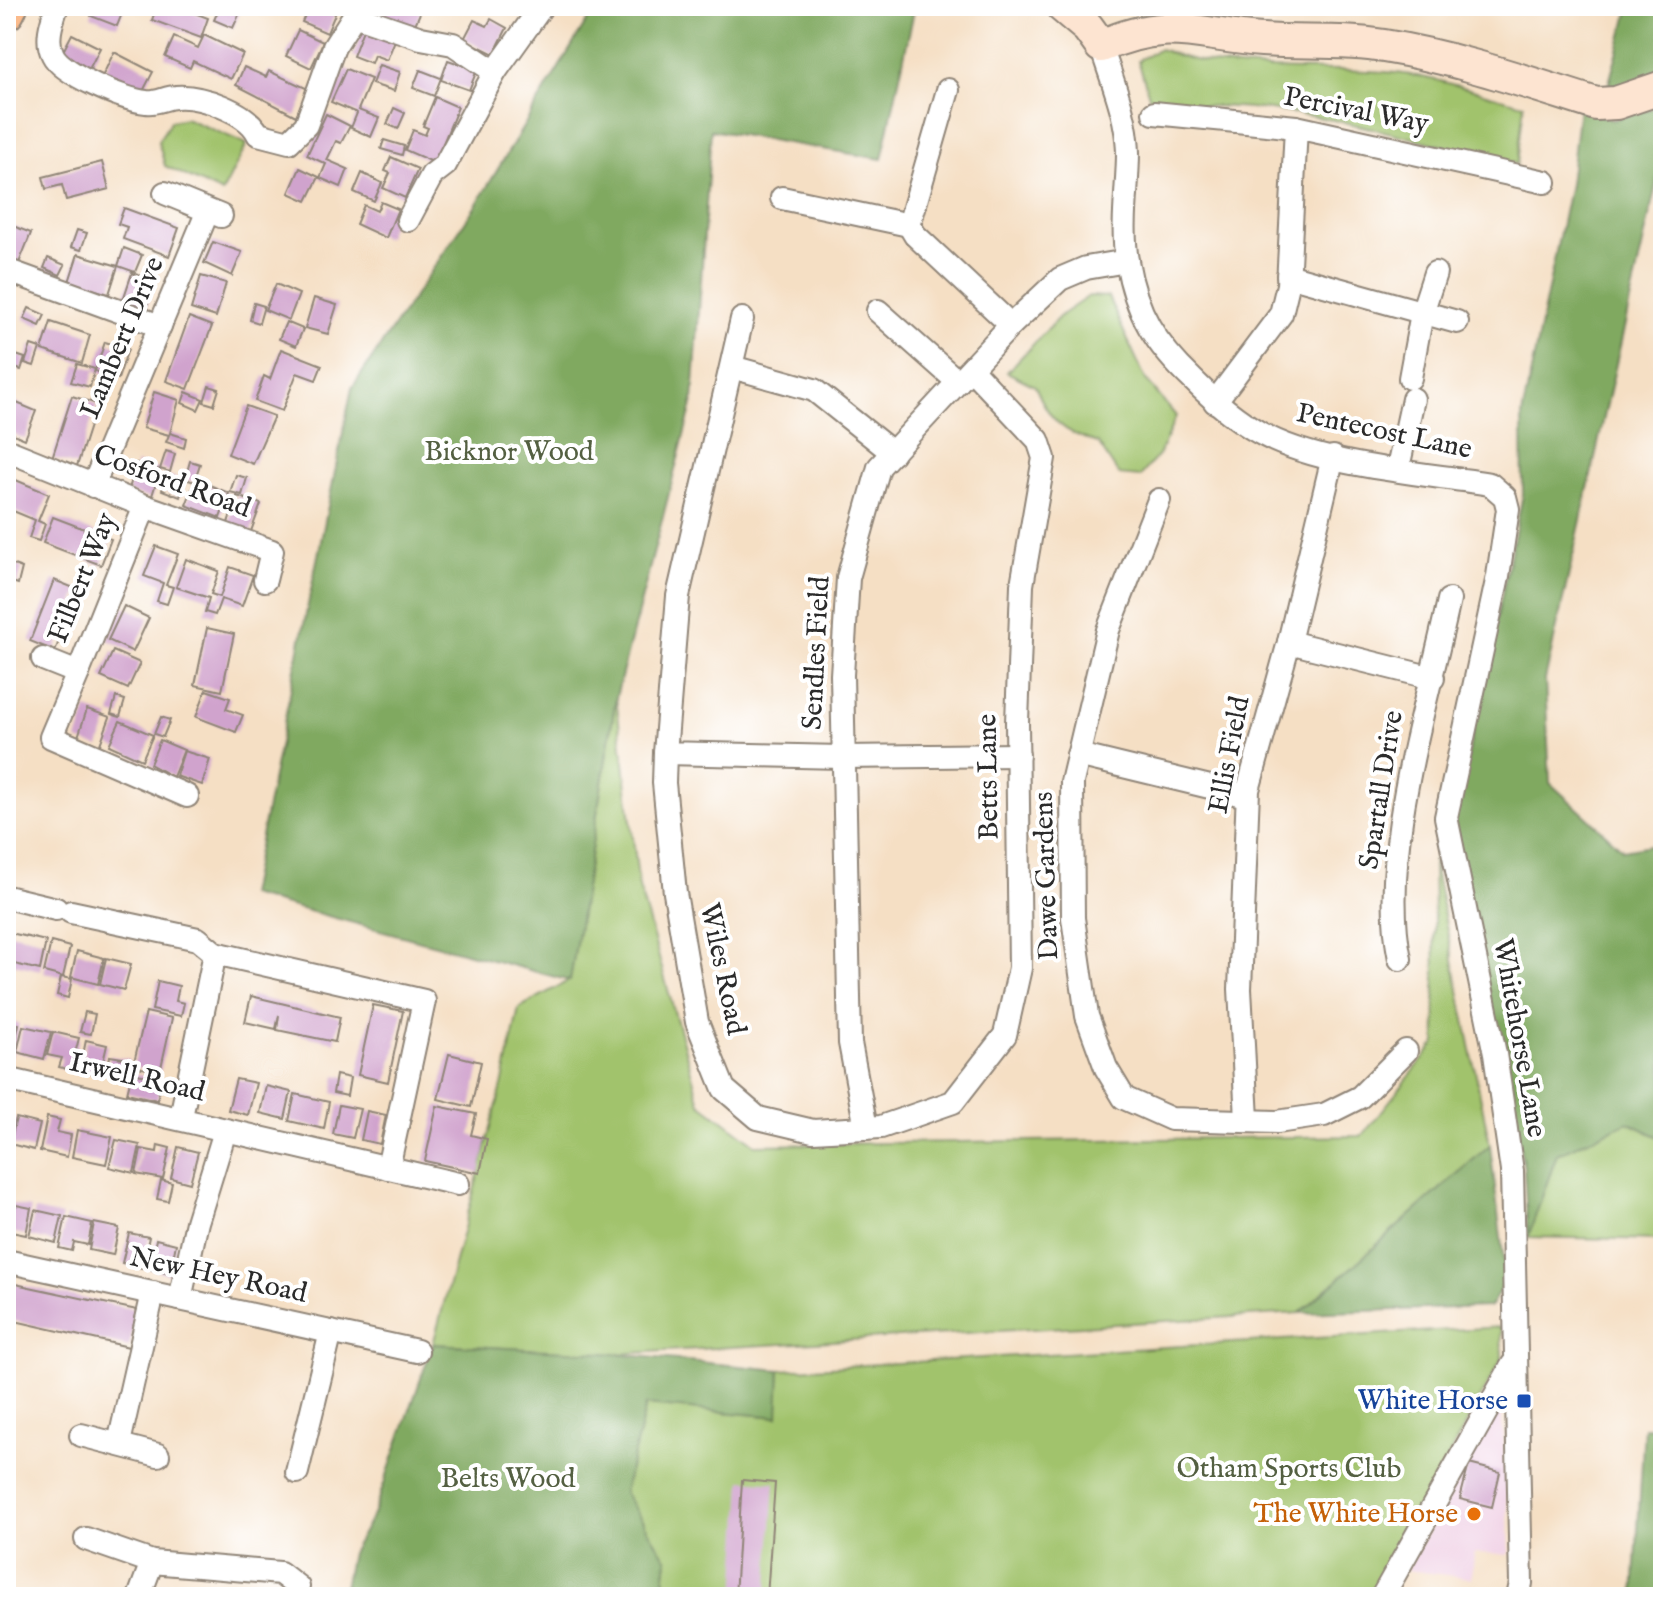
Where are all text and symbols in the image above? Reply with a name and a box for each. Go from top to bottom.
street label: Percival Way [1280,80,1432,142]
street label: Lambert Drive [73,252,173,424]
street label: Pentecost Lane [1293,396,1475,468]
park label: Bicknor Wood [424,435,594,470]
street label: Cosford Road [89,437,255,527]
street label: Filbert Way [41,508,125,648]
street label: Sendles Field [795,575,839,731]
street label: Ellis Field [1201,693,1259,817]
street label: Spartall Drive [1352,708,1412,872]
street label: Betts Lane [970,713,1008,840]
street label: Dawe Gardens [1027,791,1067,961]
street label: Wiles Road [691,900,753,1038]
street label: Whitehorse Lane [1484,936,1554,1140]
street label: Irwell Road [66,1045,208,1111]
street label: New Hey Road [126,1240,310,1312]
place label: White Horse [1358,1384,1508,1419]
marker: White Horse [1515,1392,1533,1410]
park label: Otham Sports Club [1177,1452,1402,1487]
park label: Belts Wood [441,1462,576,1497]
place label: The White Horse [1253,1497,1458,1532]
marker: The White Horse [1465,1505,1483,1523]

